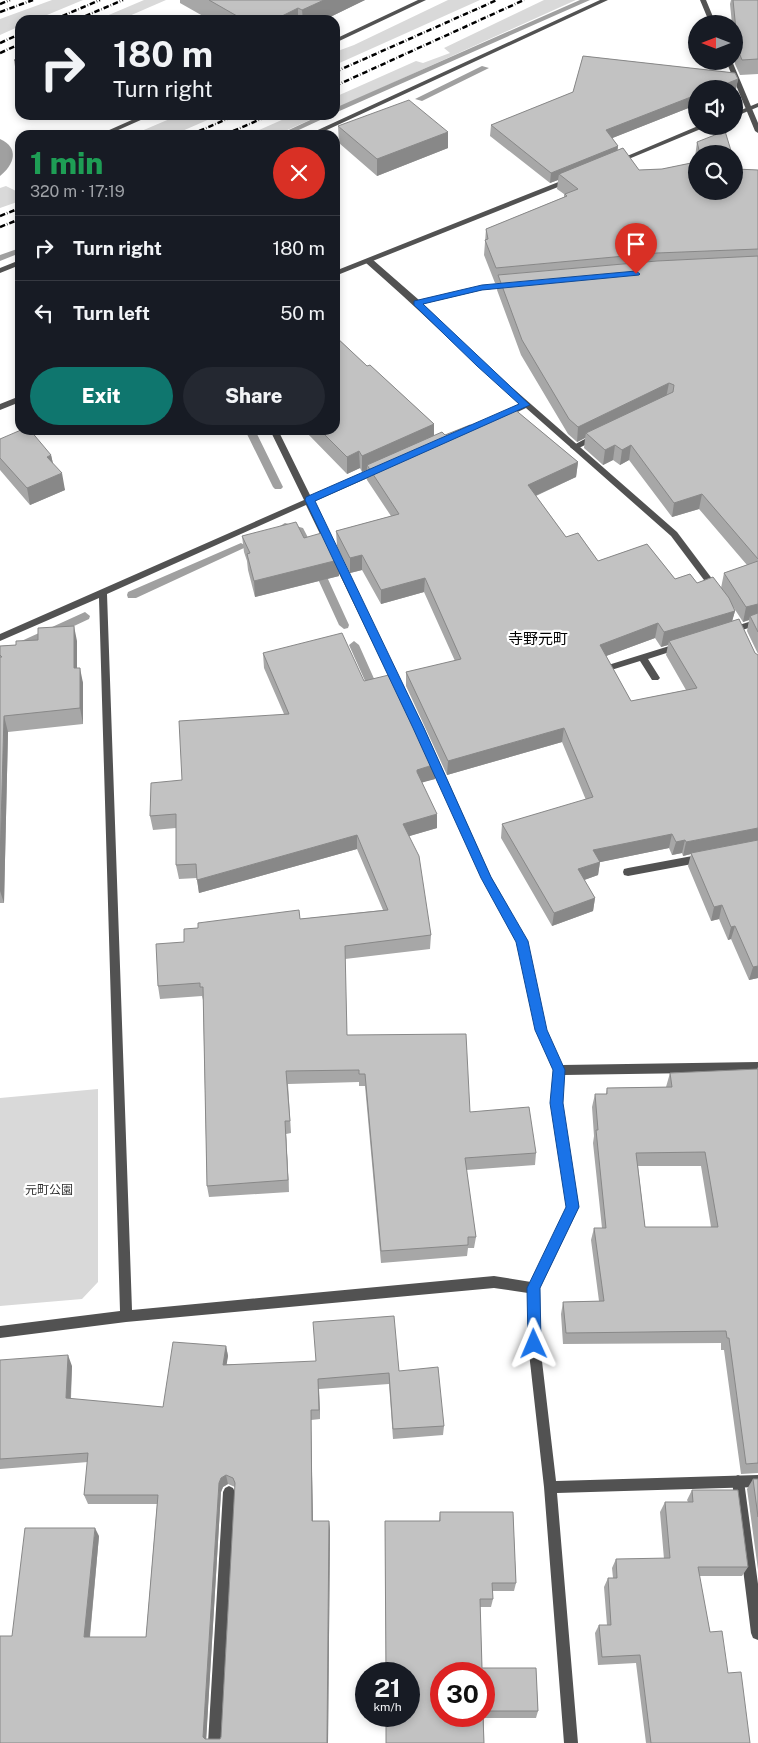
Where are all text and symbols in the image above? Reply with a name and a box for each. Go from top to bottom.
north arrow [688,15,742,70]
map controls [688,15,743,200]
text: 180 m [113,34,213,75]
icon: right [30,35,95,100]
text: Turn right [113,76,213,102]
button: sound [688,80,743,135]
text: 1 min [30,145,103,181]
button: search [688,145,743,200]
button: close [273,147,325,199]
text: 320 m · 17:19 [30,182,125,201]
pin [615,223,657,274]
icon: arrive [622,230,650,258]
icon: right [30,234,58,262]
text: Turn right [73,237,162,259]
text: 180 m [272,237,325,259]
icon: left [30,299,58,327]
text: Turn left [73,302,150,324]
text: 50 m [280,302,325,324]
button: Exit [30,367,173,425]
button: Share [183,367,325,425]
district label: 寺野元町 [508,630,568,647]
park label: 元町公園 [25,1183,73,1197]
position arrow [507,1317,559,1369]
speed limit sign: 30 [430,1662,495,1727]
text: 21 [374,1673,401,1703]
text: km/h [373,1700,402,1714]

